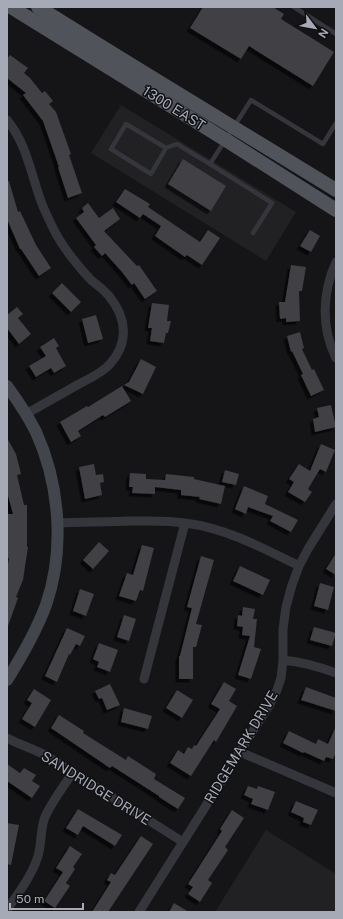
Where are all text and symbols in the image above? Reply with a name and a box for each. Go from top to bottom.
north arrow [295,8,335,48]
text: N [316,26,331,40]
street label: 1300 EAST [140,82,208,134]
street label: RIDGEMARK DRIVE [201,688,281,806]
street label: SANDRIDGE DRIVE [38,748,154,828]
scale bar [10,885,83,911]
text: 50 m [16,892,44,906]

